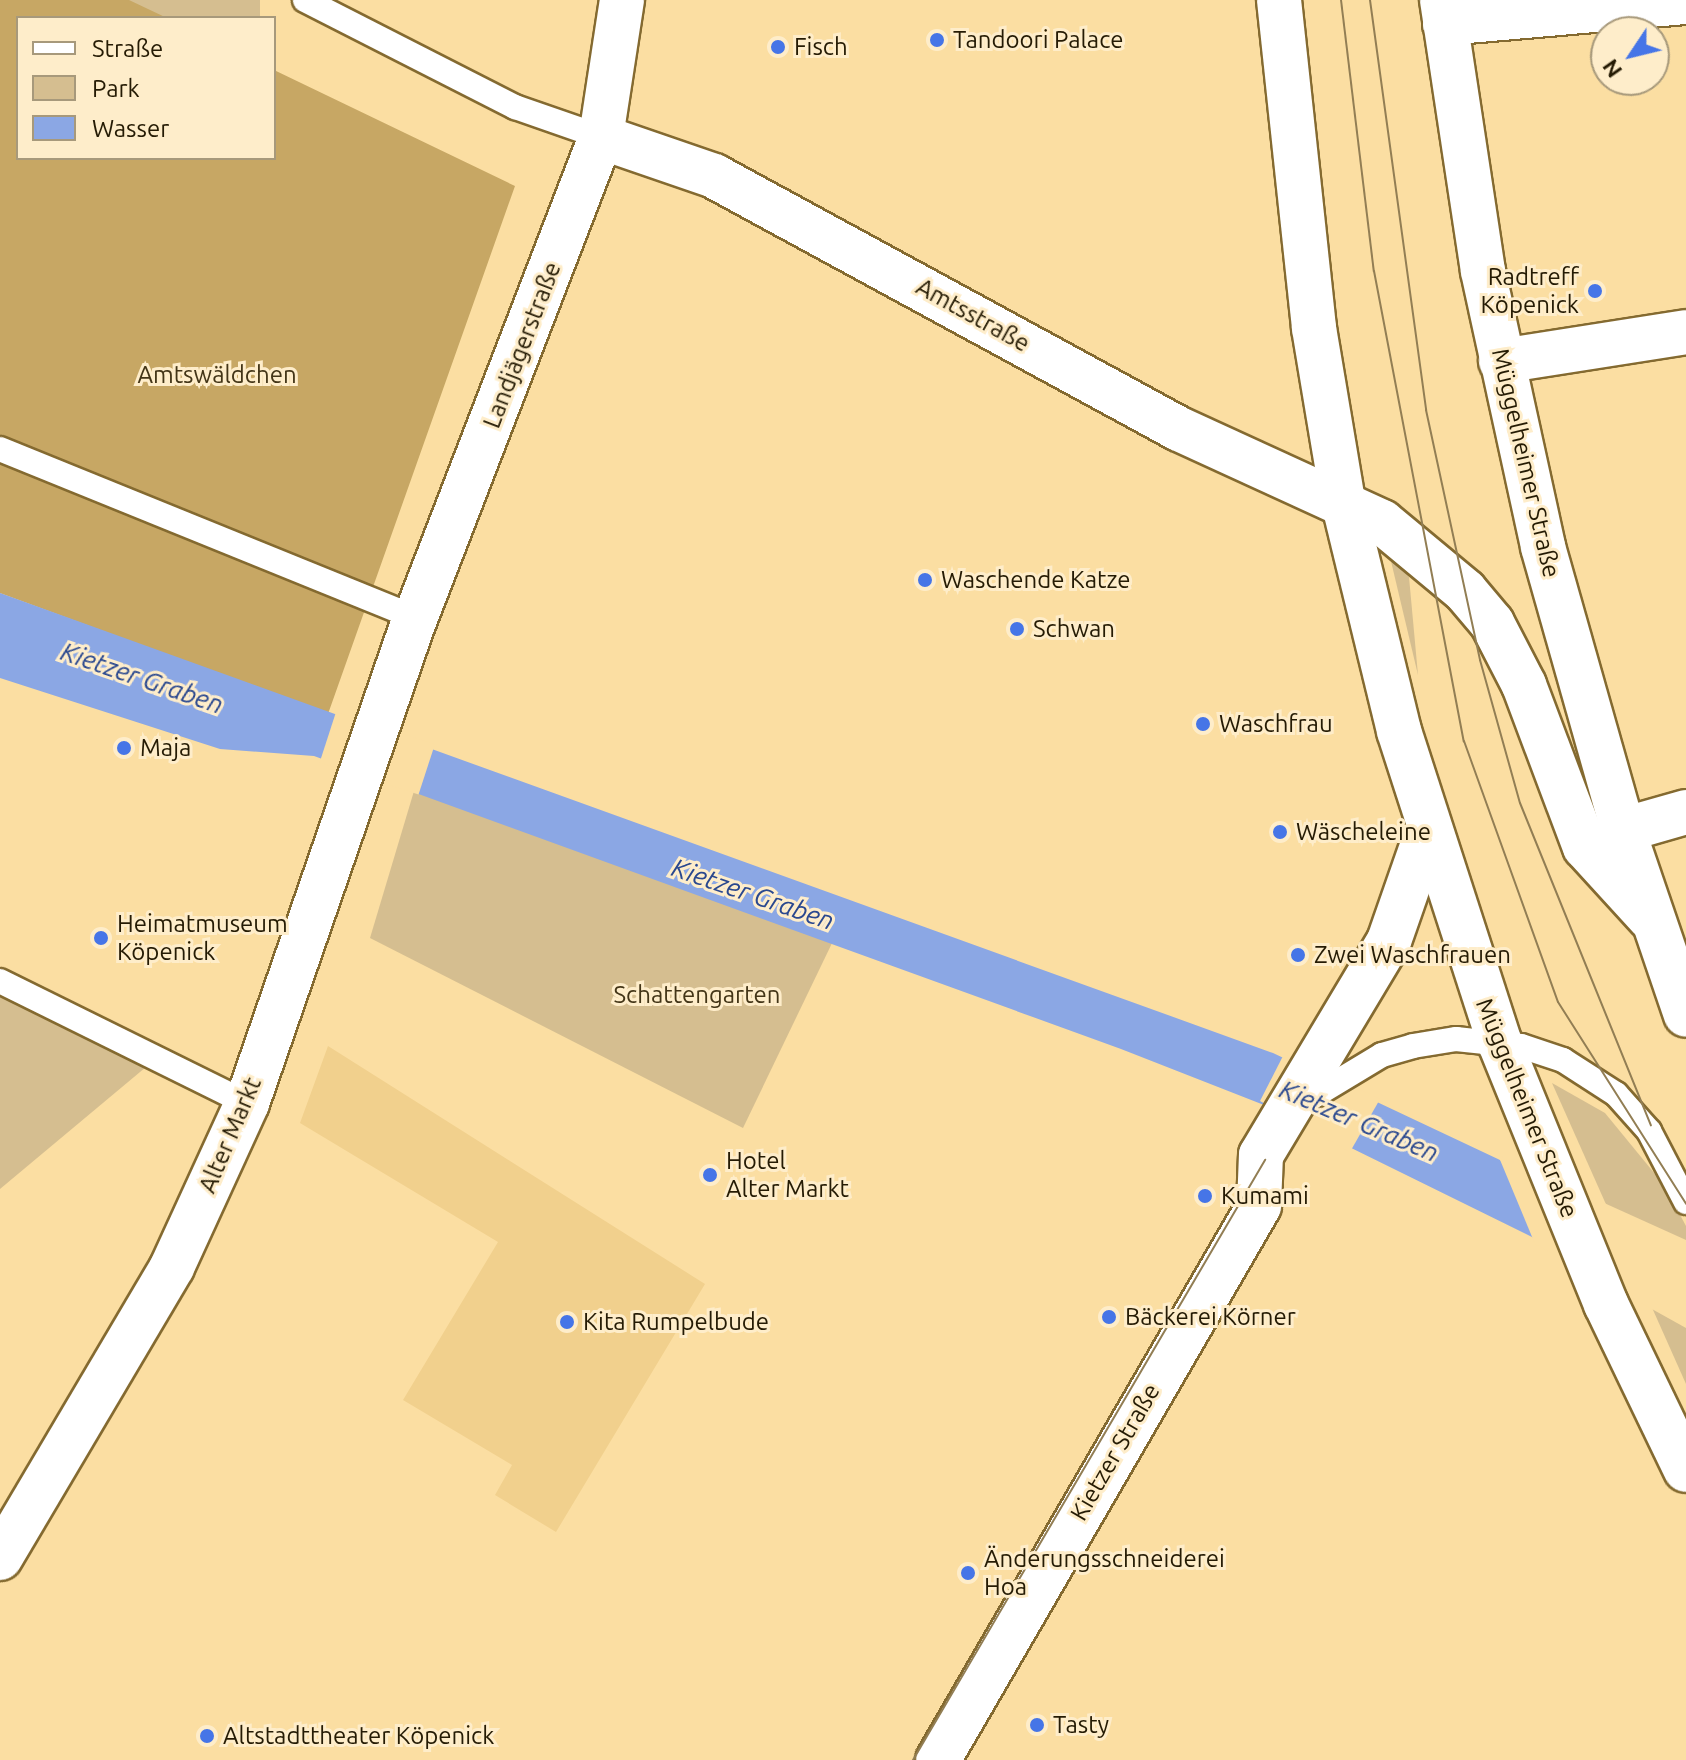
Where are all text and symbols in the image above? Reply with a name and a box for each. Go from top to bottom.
legend [16,16,276,160]
north arrow [1590,16,1670,96]
place label: Tandoori Palace [953,26,1123,54]
marker: Tandoori Palace [928,31,946,49]
place label: Fisch [794,33,848,61]
text: Straße [92,35,163,62]
marker: Fisch [769,38,787,56]
text: N [1597,55,1627,83]
text: Park [92,75,140,102]
text: Wasser [92,115,169,142]
street label: Landjägerstraße [477,258,567,432]
place label: Radtreff Köpenick [1481,263,1579,319]
street label: Amtsstraße [911,272,1035,358]
marker: Radtreff Köpenick [1586,282,1604,300]
street label: Müggelheimer Straße [1486,346,1566,580]
park label: Amtswäldchen [137,361,297,389]
place label: Waschende Katze [941,566,1131,594]
marker: Waschende Katze [916,571,934,589]
place label: Schwan [1033,615,1115,643]
marker: Schwan [1008,620,1026,638]
water label: Kietzer Graben [57,636,227,720]
place label: Waschfrau [1219,710,1333,738]
marker: Waschfrau [1194,715,1212,733]
place label: Maja [140,734,191,762]
marker: Maja [115,739,133,757]
place label: Wäscheleine [1296,818,1431,846]
marker: Wäscheleine [1271,823,1289,841]
water label: Kietzer Graben [668,852,838,936]
place label: Heimatmuseum Köpenick [117,910,288,966]
marker: Heimatmuseum Köpenick [92,929,110,947]
place label: Zwei Waschfrauen [1314,941,1511,969]
marker: Zwei Waschfrauen [1289,946,1307,964]
park label: Schattengarten [613,981,781,1009]
street label: Müggelheimer Straße [1470,994,1584,1222]
street label: Alter Markt [193,1073,267,1197]
water label: Kietzer Graben [1275,1073,1443,1169]
place label: Hotel Alter Markt [726,1147,849,1203]
marker: Hotel Alter Markt [701,1166,719,1184]
place label: Kumami [1221,1182,1309,1210]
marker: Kumami [1196,1187,1214,1205]
place label: Bäckerei Körner [1125,1303,1296,1331]
place label: Kita Rumpelbude [583,1308,769,1336]
marker: Bäckerei Körner [1100,1308,1118,1326]
marker: Kita Rumpelbude [558,1313,576,1331]
street label: Kietzer Straße [1064,1378,1166,1526]
place label: Änderungsschneiderei Hoa [984,1545,1225,1601]
marker: Änderungsschneiderei Hoa [959,1564,977,1582]
place label: Tasty [1053,1711,1109,1739]
marker: Tasty [1028,1716,1046,1734]
place label: Altstadttheater Köpenick [223,1722,494,1750]
marker: Altstadttheater Köpenick [198,1727,216,1745]

